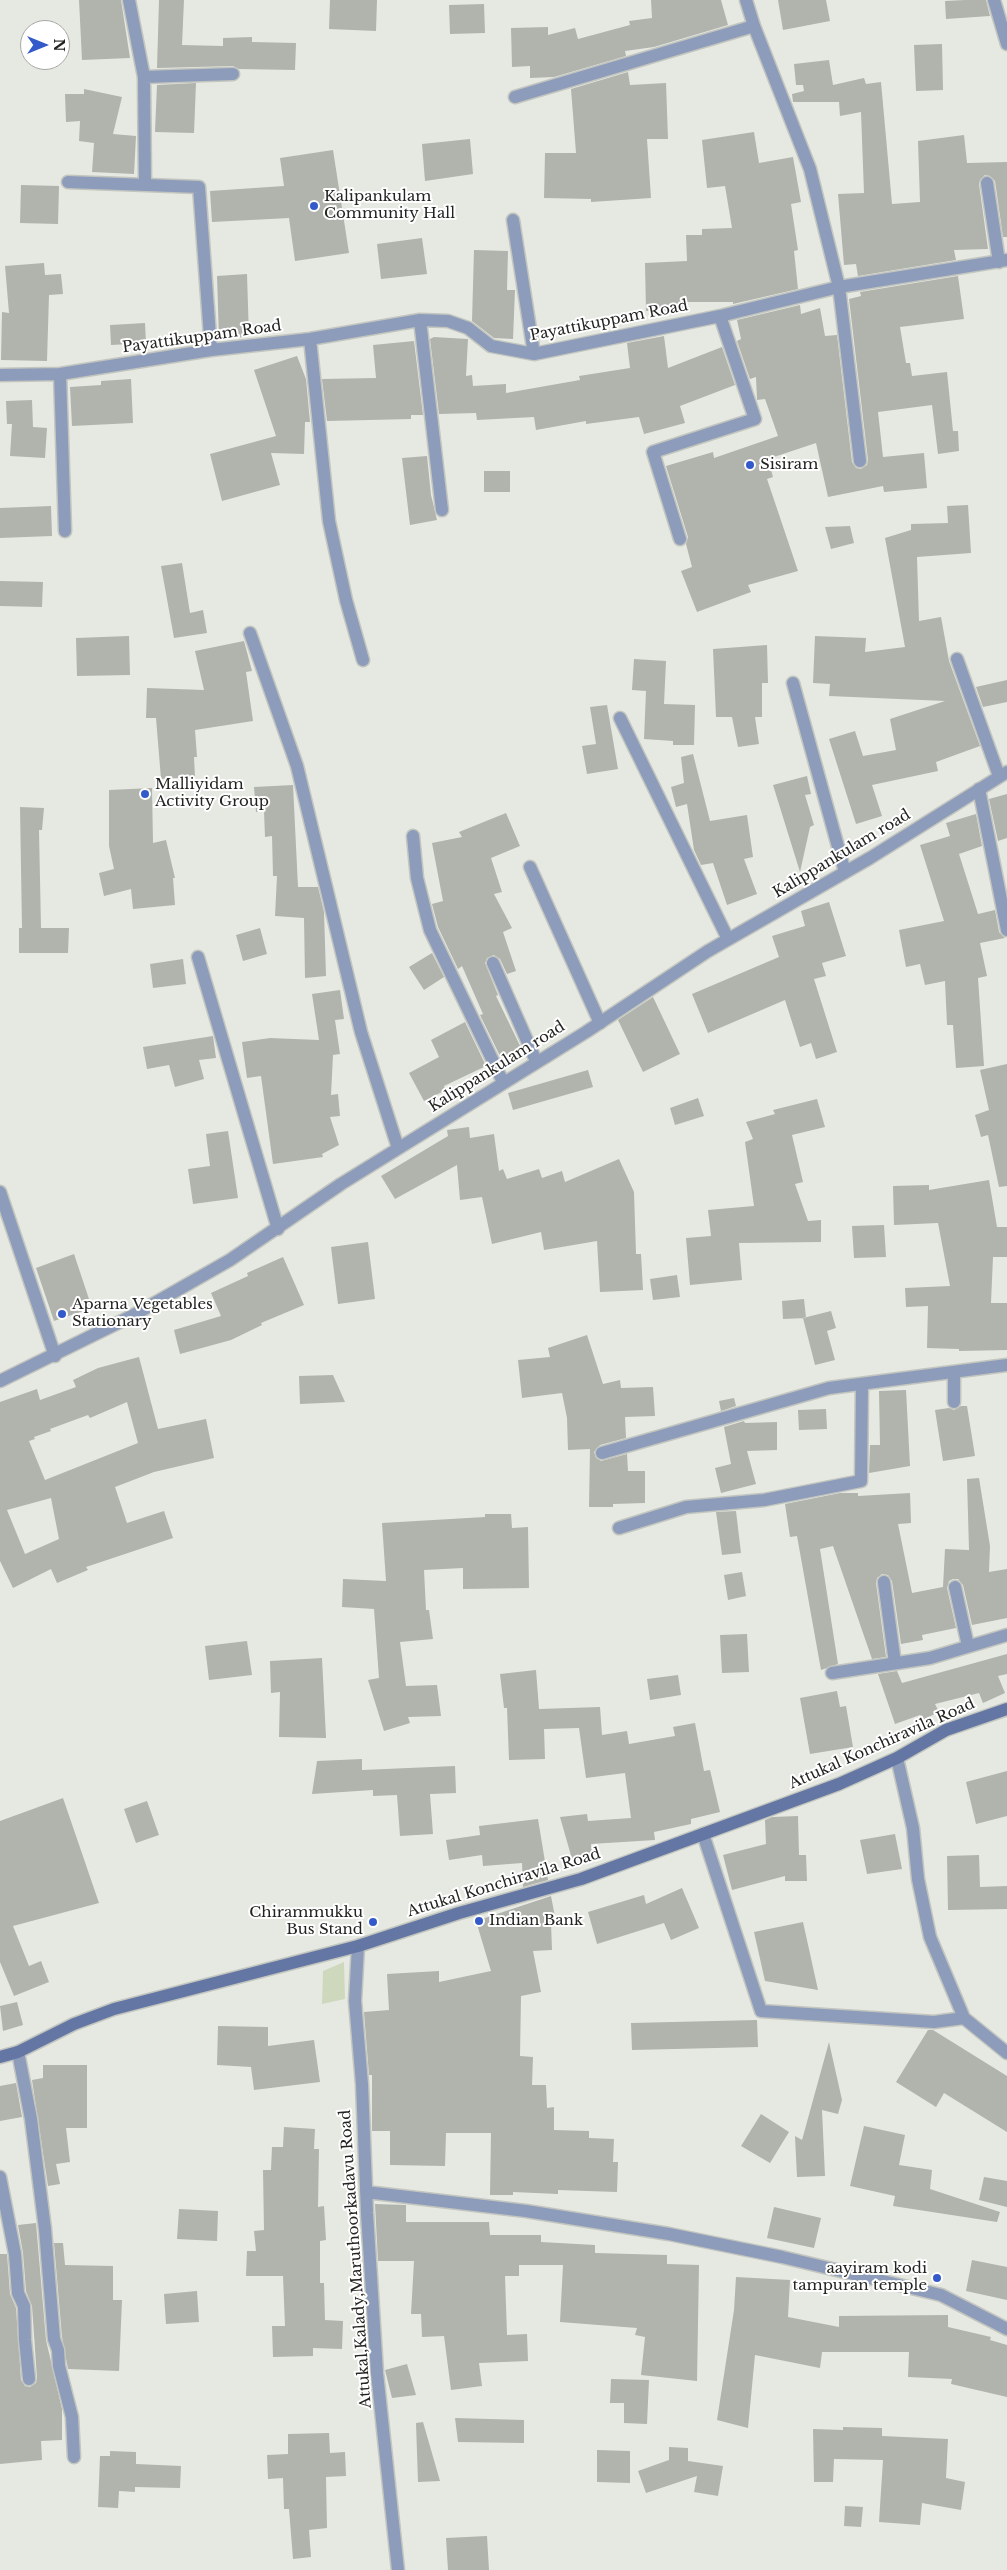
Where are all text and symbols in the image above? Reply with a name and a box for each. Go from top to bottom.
north arrow [20,20,70,70]
text: N [50,38,68,52]
place label: Kalipankulam Community Hall [324,188,455,223]
marker: Kalipankulam Community Hall [308,200,320,212]
street label: Payattikuppam Road [528,297,690,345]
street label: Payattikuppam Road [121,317,283,357]
place label: Sisiram [760,456,818,474]
marker: Sisiram [744,459,756,471]
place label: Malliyidam Activity Group [155,776,269,811]
marker: Malliyidam Activity Group [139,788,151,800]
street label: Kalippankulam road [770,806,914,902]
street label: Kalippankulam road [426,1018,568,1116]
place label: Aparna Vegetables Stationary [72,1296,213,1331]
marker: Aparna Vegetables Stationary [56,1308,68,1320]
street label: Attukal Konchiravila Road [786,1695,978,1793]
street label: Attukal Konchiravila Road [405,1845,603,1921]
place label: Chirammukku Bus Stand [249,1904,363,1939]
place label: Indian Bank [489,1912,583,1930]
marker: Indian Bank [473,1915,485,1927]
marker: Chirammukku Bus Stand [367,1916,379,1928]
street label: Attukal,Kalady,Maruthoorkadavu Road [337,2109,375,2409]
place label: aayiram kodi tampuran temple [793,2260,927,2295]
marker: aayiram kodi tampuran temple [931,2272,943,2284]

